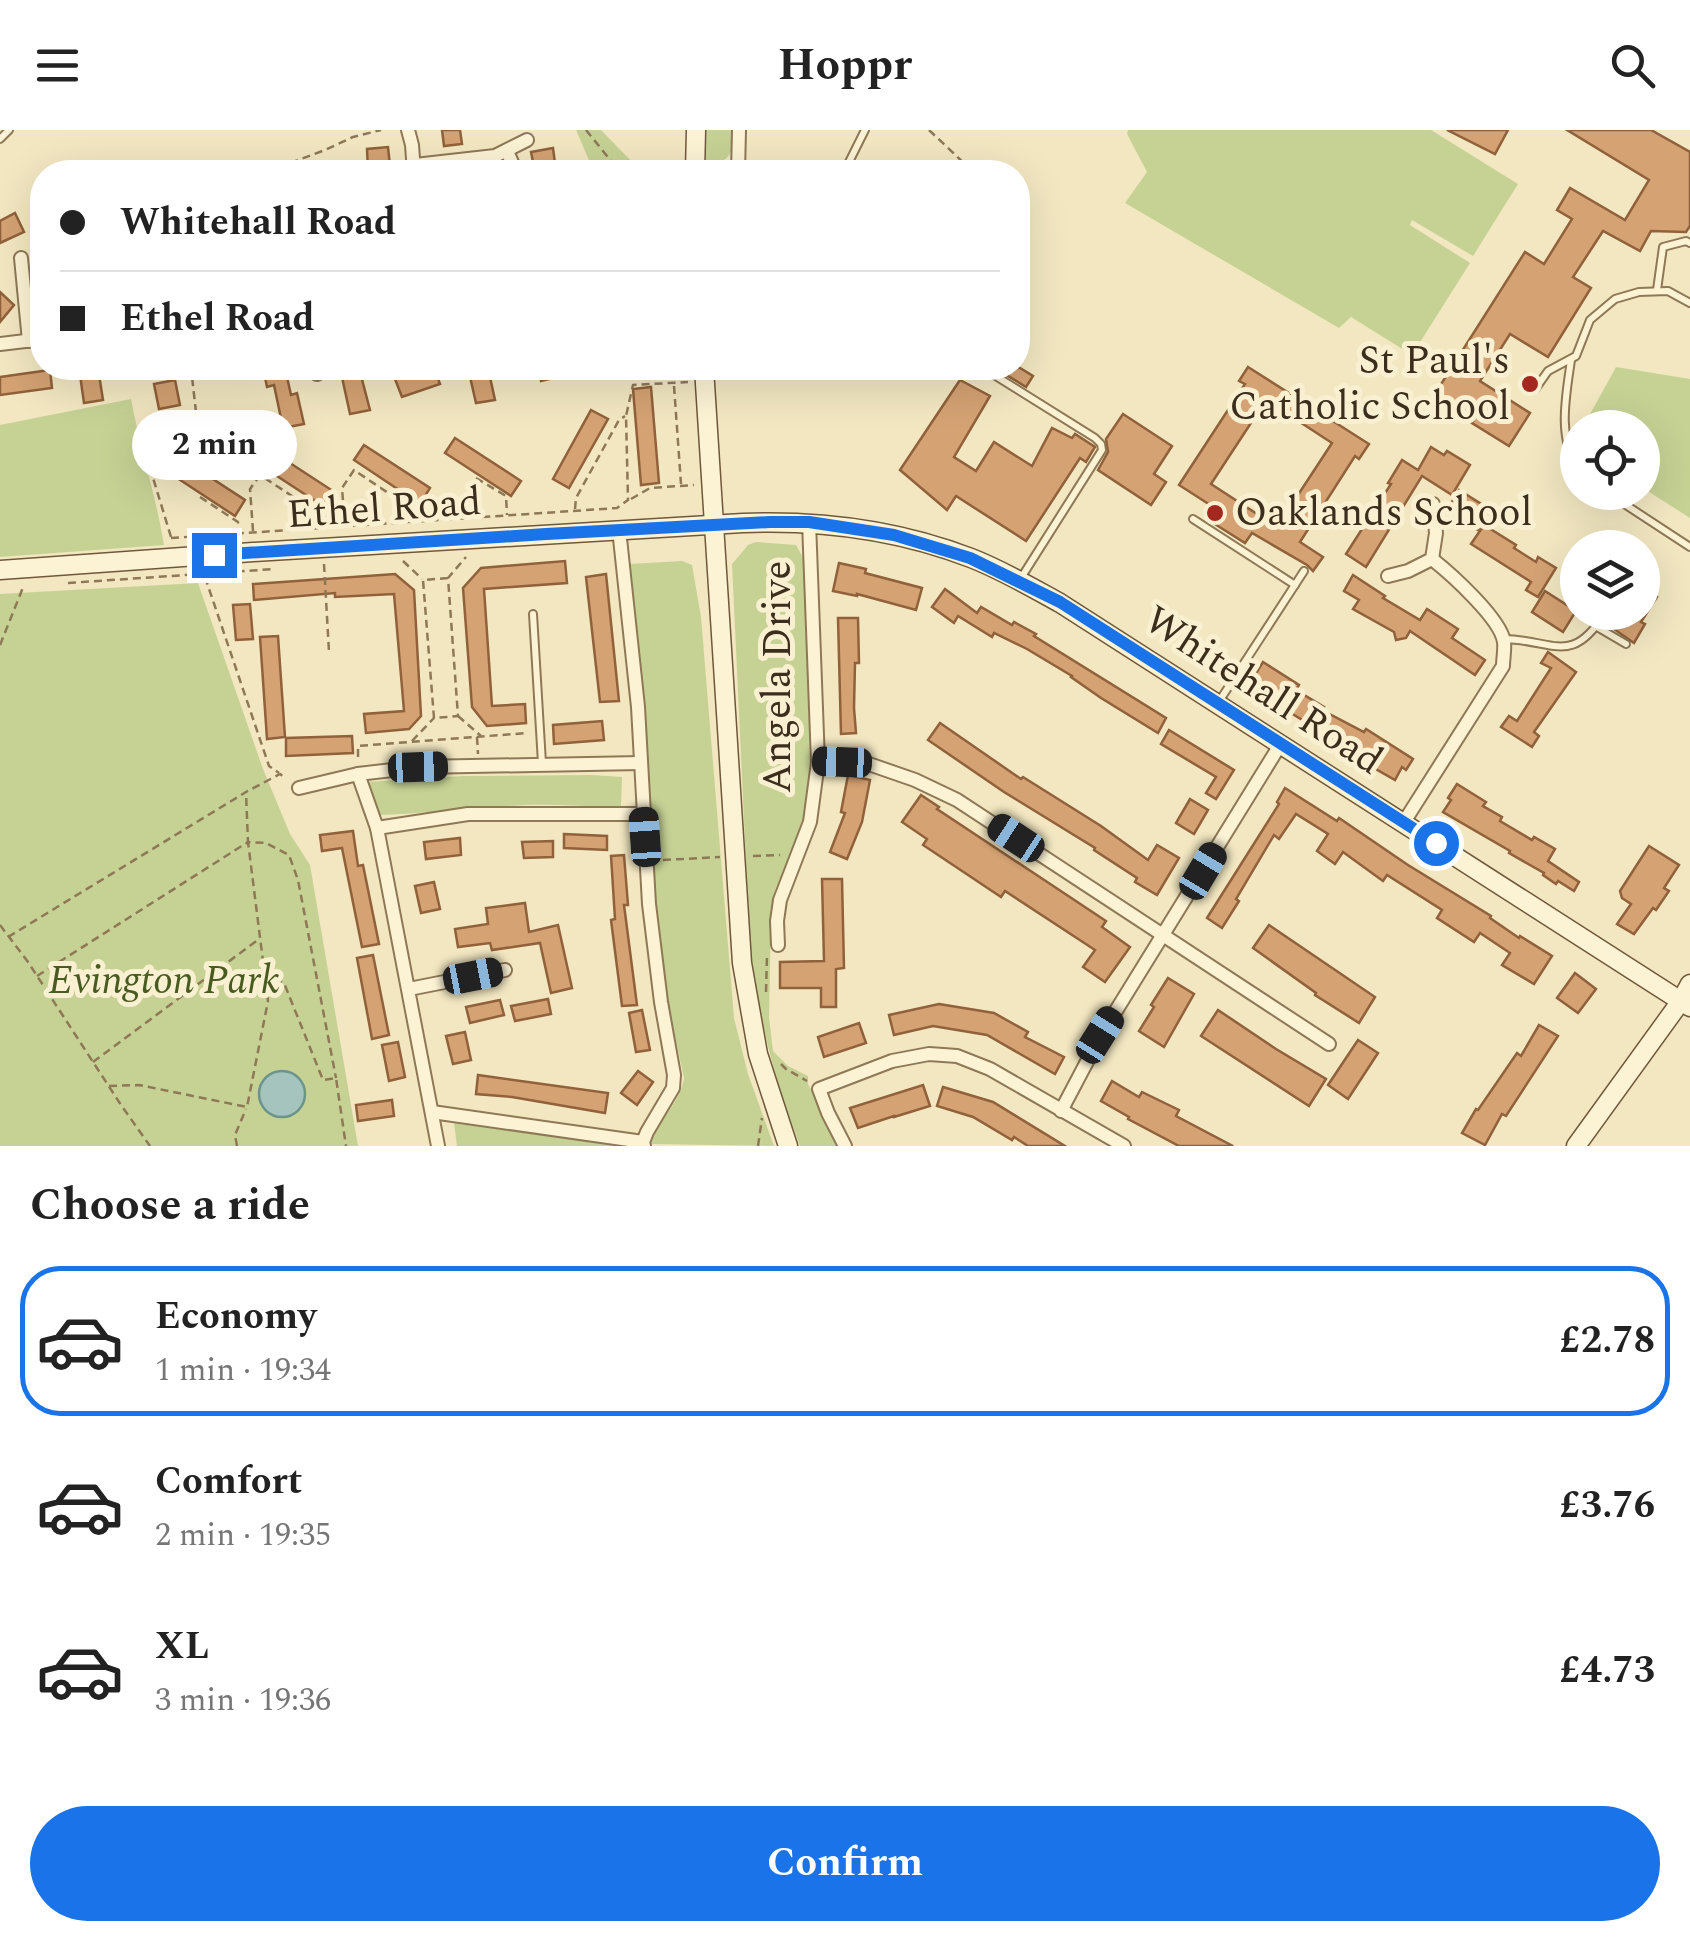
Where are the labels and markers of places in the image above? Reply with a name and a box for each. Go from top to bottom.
place label: St Paul's Catholic School [1229,331,1510,438]
marker: St Paul's Catholic School [1519,373,1541,395]
place label: Oaklands School [1235,483,1532,544]
marker: Oaklands School [1204,502,1226,524]

